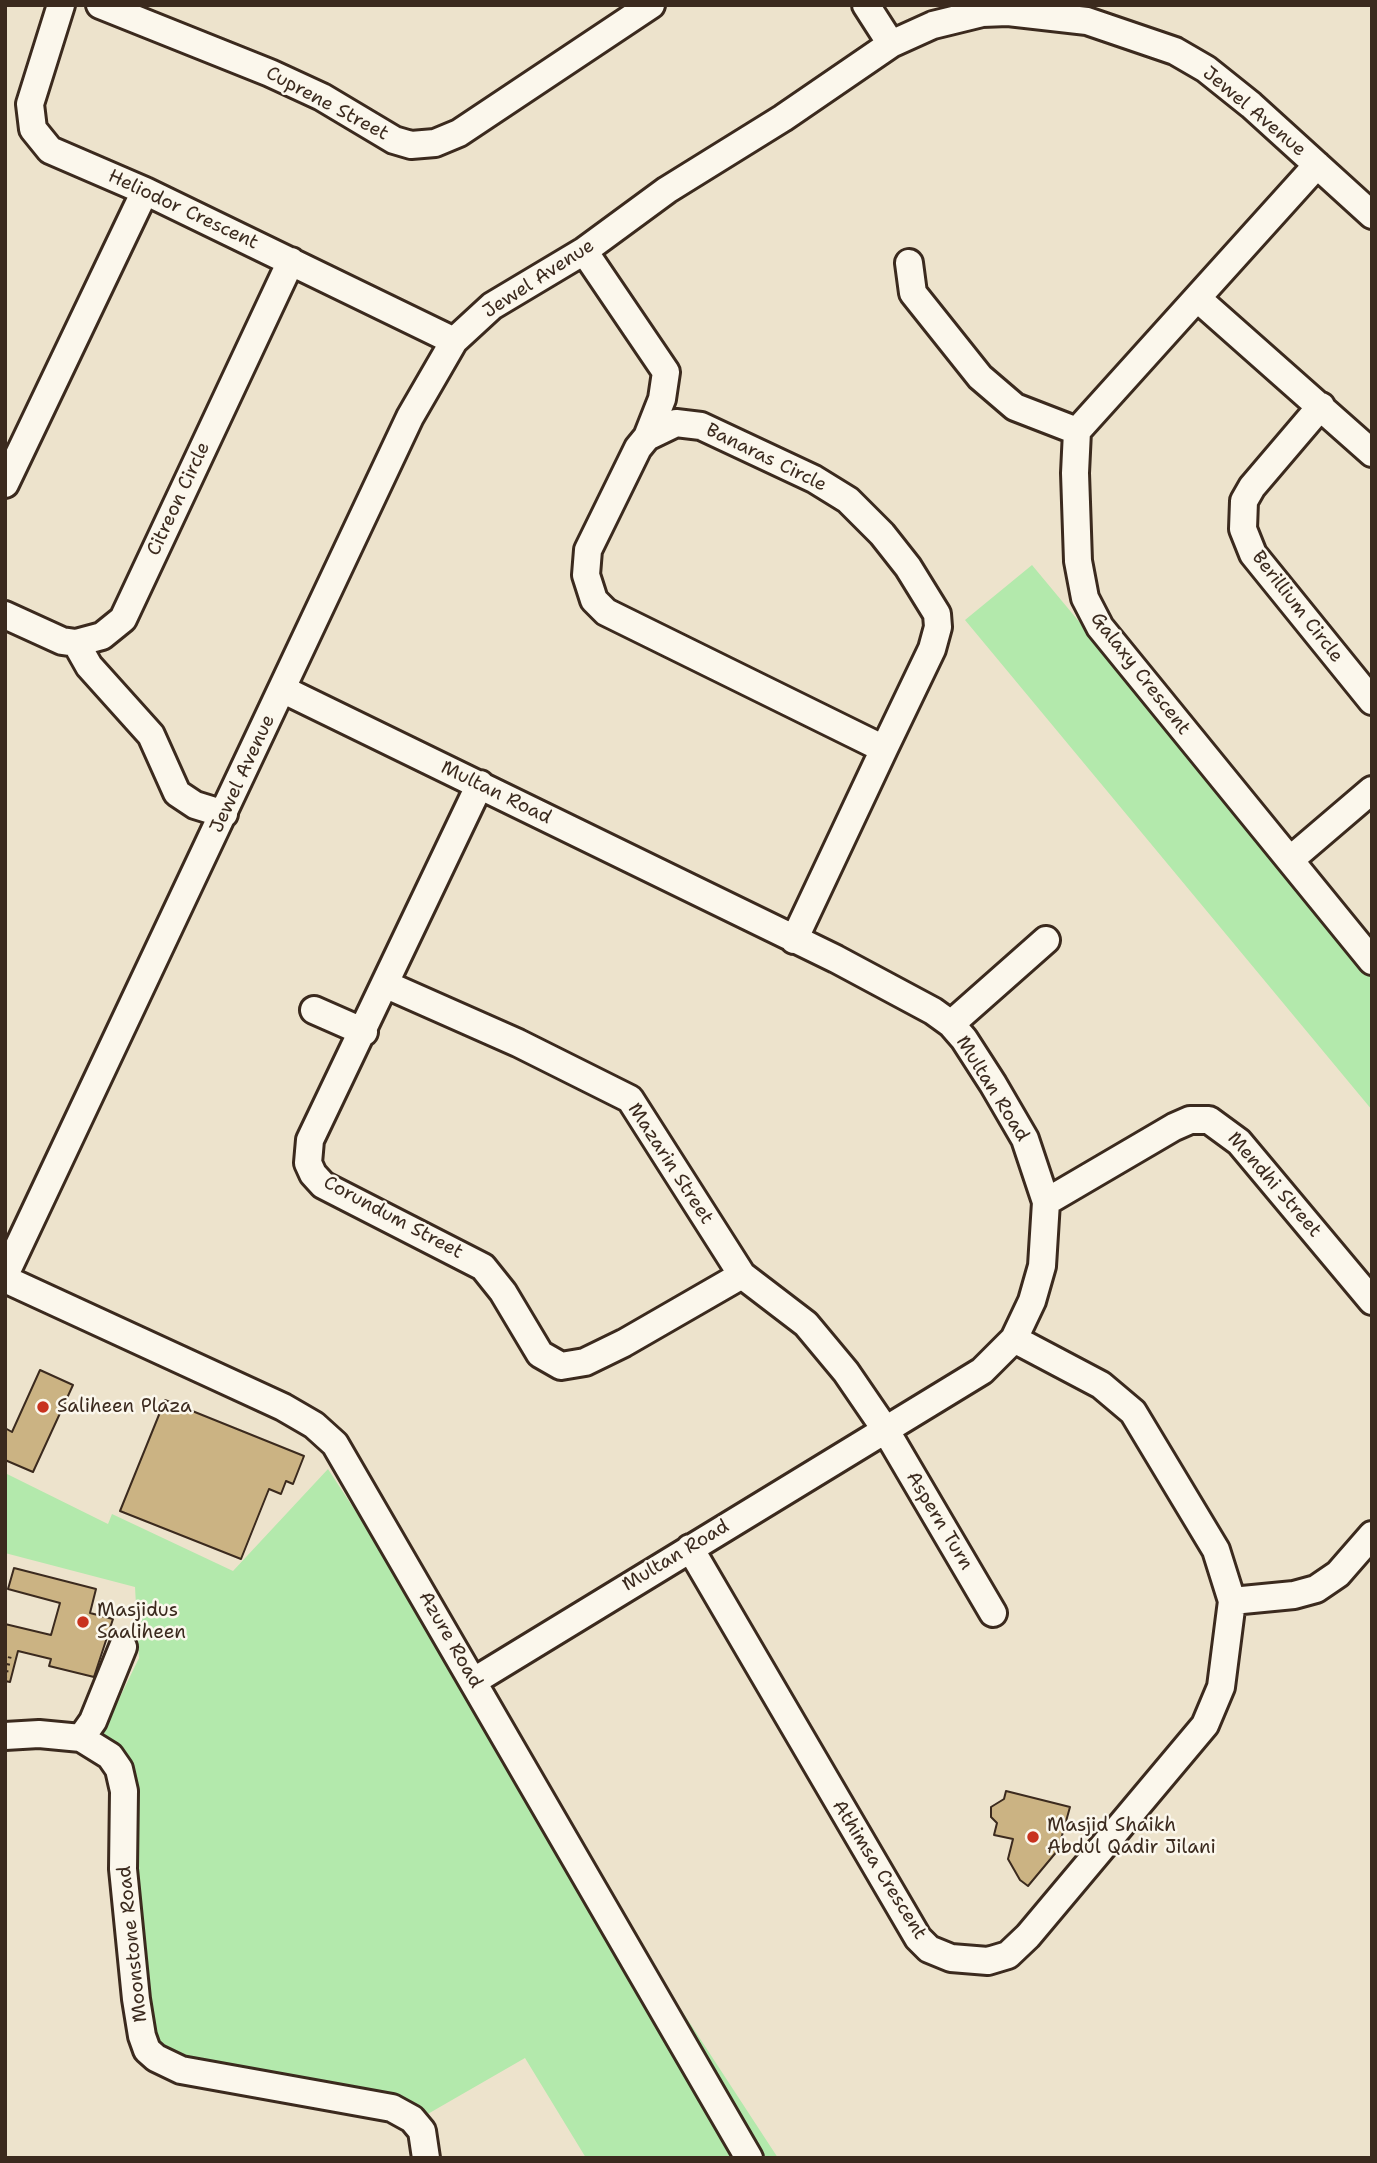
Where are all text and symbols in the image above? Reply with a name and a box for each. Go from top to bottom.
street label: Cuprene Street [262,62,392,146]
street label: Jewel Avenue [1198,62,1310,162]
street label: Heliodor Crescent [104,165,262,255]
street label: Jewel Avenue [479,235,599,323]
street label: Banaras Circle [702,419,830,497]
street label: Citreon Circle [143,439,215,559]
street label: Berillium Circle [1246,547,1348,667]
street label: Galaxy Crescent [1085,608,1195,740]
street label: Jewel Avenue [206,711,280,837]
street label: Multan Road [437,756,555,830]
street label: Multan Road [951,1032,1033,1146]
street label: Mazarin Street [622,1099,718,1229]
street label: Mendhi Street [1222,1128,1326,1242]
street label: Corundum Street [319,1172,467,1264]
place label: Saliheen Plaza [57,1396,192,1418]
marker: Saliheen Plaza [35,1399,51,1415]
street label: Aspern Turn [901,1468,977,1574]
street label: Multan Road [619,1515,733,1597]
street label: Azure Road [413,1588,487,1692]
place label: Masjidus Saaliheen [97,1600,186,1644]
marker: Masjidus Saaliheen [75,1614,91,1630]
street label: Athimsa Crescent [827,1796,931,1944]
place label: Masjid Shaikh Abdul Qadir Jilani [1047,1815,1216,1859]
marker: Masjid Shaikh Abdul Qadir Jilani [1025,1829,1041,1845]
street label: Moonstone Road [113,1865,153,2023]

